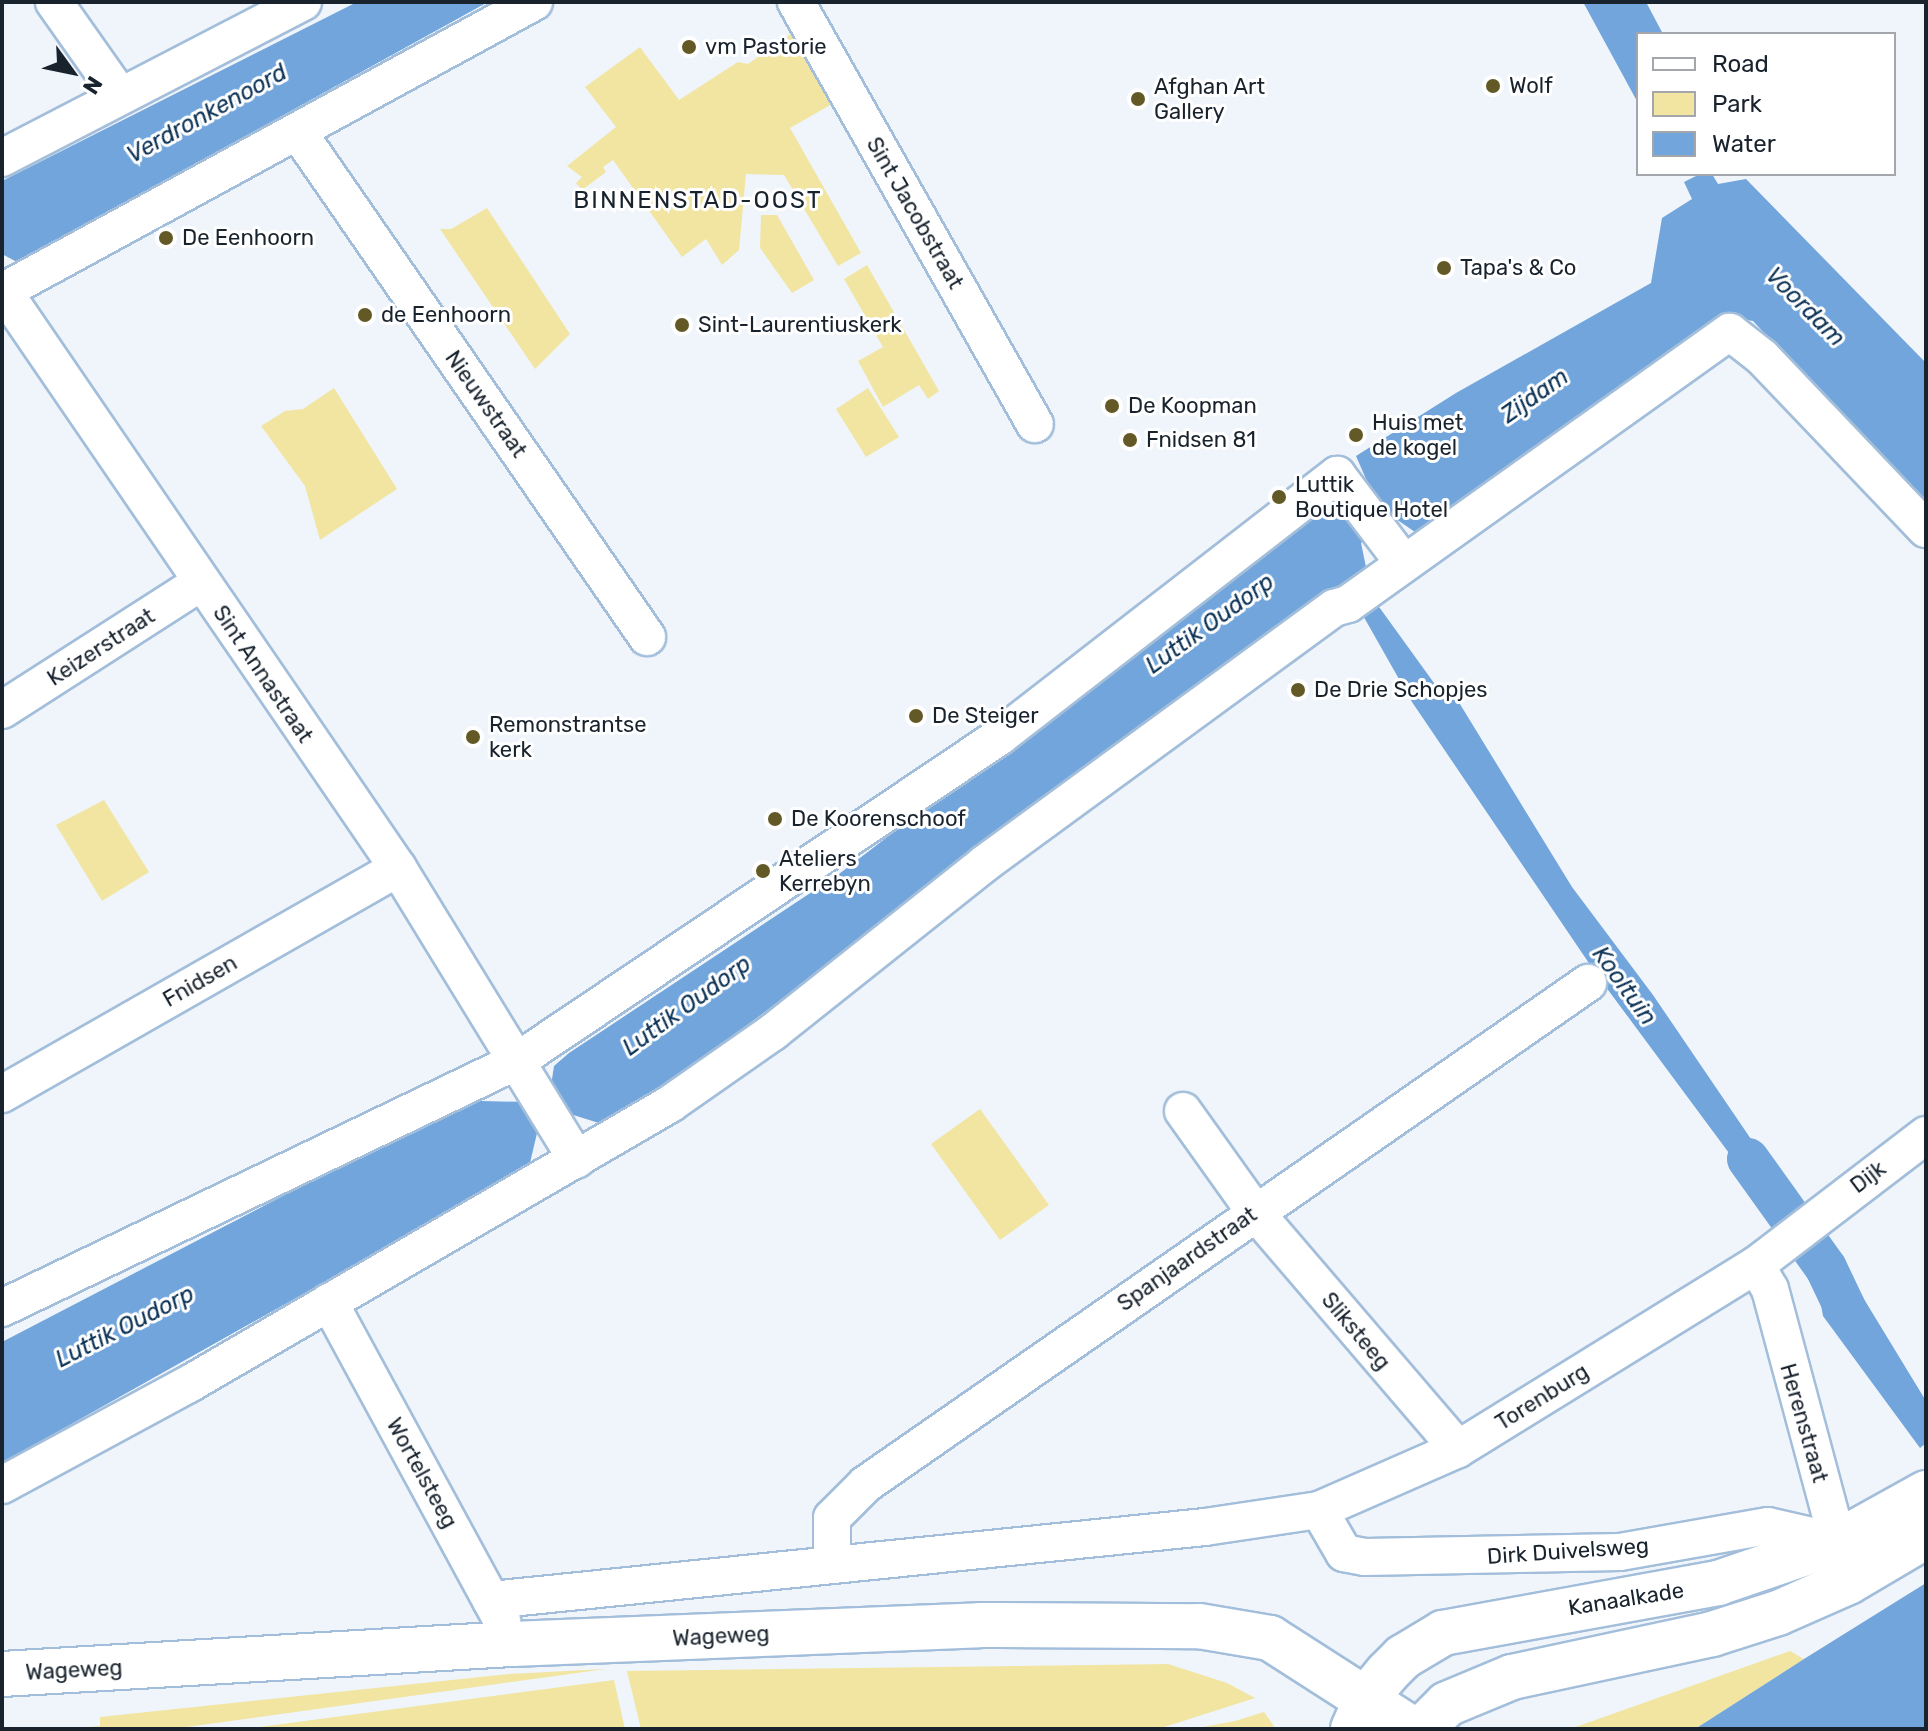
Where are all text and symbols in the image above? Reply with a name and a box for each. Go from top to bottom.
north arrow [32,32,112,112]
legend [1636,32,1896,176]
place label: vm Pastorie [705,34,827,60]
marker: vm Pastorie [680,38,698,56]
text: Road [1712,50,1769,78]
water label: Verdronkenoord [122,58,292,170]
text: N [77,71,108,99]
place label: Afghan Art Gallery [1154,73,1266,124]
place label: Wolf [1509,73,1553,99]
marker: Wolf [1484,77,1502,95]
marker: Afghan Art Gallery [1129,90,1147,108]
text: Park [1712,90,1762,118]
text: Water [1712,130,1776,158]
street label: Sint Jacobstraat [861,132,969,294]
district label: BINNENSTAD-OOST [573,187,823,215]
place label: De Eenhoorn [182,225,314,251]
marker: De Eenhoorn [157,229,175,247]
place label: Tapa's & Co [1460,255,1576,281]
marker: Tapa's & Co [1435,259,1453,277]
water label: Voordam [1759,261,1851,353]
place label: de Eenhoorn [381,302,511,328]
marker: de Eenhoorn [356,306,374,324]
place label: Sint-Laurentiuskerk [698,312,902,338]
marker: Sint-Laurentiuskerk [673,316,691,334]
street label: Nieuwstraat [440,346,532,462]
water label: Zijdam [1496,362,1574,430]
place label: De Koopman [1128,393,1257,419]
marker: De Koopman [1103,397,1121,415]
place label: Huis met de kogel [1372,409,1463,460]
marker: Huis met de kogel [1347,426,1365,444]
place label: Fnidsen 81 [1146,427,1256,453]
marker: Fnidsen 81 [1121,431,1139,449]
place label: Luttik Boutique Hotel [1295,471,1448,522]
marker: Luttik Boutique Hotel [1270,488,1288,506]
water label: Luttik Oudorp [1140,568,1280,680]
street label: Sint Annastraat [207,600,319,748]
street label: Keizerstraat [42,603,160,691]
place label: De Drie Schopjes [1314,677,1488,703]
marker: De Drie Schopjes [1289,681,1307,699]
place label: De Steiger [932,703,1039,729]
marker: De Steiger [907,707,925,725]
place label: Remonstrantse kerk [489,711,647,762]
marker: Remonstrantse kerk [464,728,482,746]
place label: De Koorenschoof [791,806,966,832]
marker: De Koorenschoof [766,810,784,828]
place label: Ateliers Kerrebyn [779,845,871,896]
marker: Ateliers Kerrebyn [754,862,772,880]
water label: Kooltuin [1586,941,1662,1031]
street label: Fnidsen [158,949,242,1013]
water label: Luttik Oudorp [617,950,757,1062]
street label: Dijk [1845,1155,1891,1199]
street label: Spanjaardstraat [1112,1201,1262,1317]
water label: Luttik Oudorp [51,1280,199,1374]
street label: Sliksteeg [1316,1287,1396,1375]
street label: Torenburg [1491,1358,1593,1436]
street label: Herenstraat [1774,1360,1834,1486]
street label: Wortelsteeg [381,1413,463,1533]
street label: Dirk Duivelsweg [1486,1532,1650,1570]
street label: Kanaalkade [1566,1577,1686,1621]
street label: Wageweg [672,1620,770,1652]
street label: Wageweg [25,1654,123,1686]

